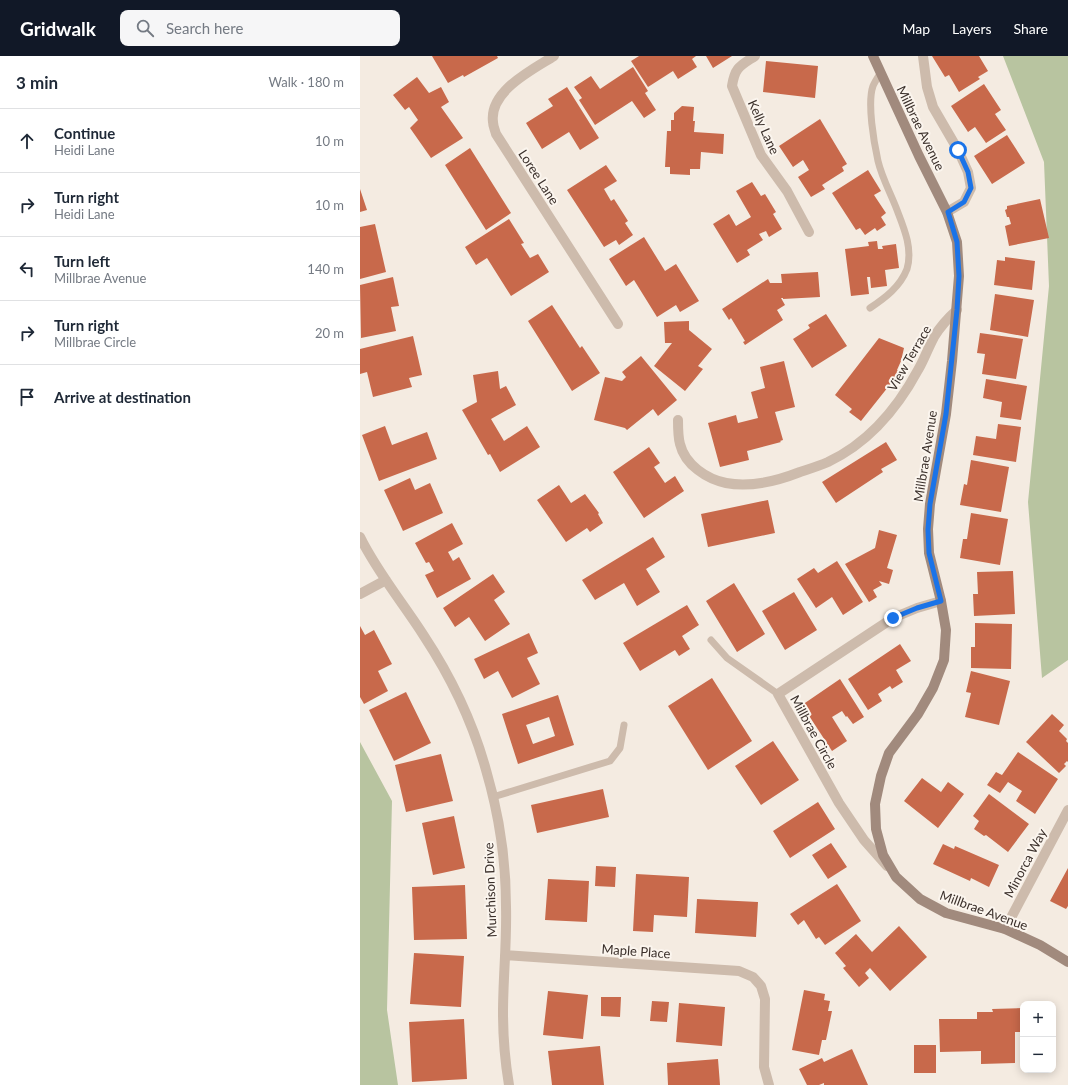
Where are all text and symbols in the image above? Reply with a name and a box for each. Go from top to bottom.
search box [120,10,400,46]
text: Gridwalk [20,17,96,40]
icon: search [134,17,156,39]
text: Search here [166,19,243,37]
text: Map [902,20,930,37]
text: Layers [952,20,992,37]
text: Share [1014,20,1048,37]
text: 3 min [16,72,58,93]
text: Walk · 180 m [268,74,344,90]
street label: Millbrae Avenue [894,83,948,173]
street label: Kelly Lane [745,97,783,157]
text: Continue [54,124,115,142]
icon: ahead [16,130,38,152]
text: 10 m [315,133,344,149]
route start [949,141,967,159]
text: Heidi Lane [54,142,115,158]
street label: Loree Lane [515,146,563,208]
text: Turn right [54,188,119,206]
icon: right [16,194,38,216]
text: 10 m [315,197,344,213]
text: Heidi Lane [54,206,115,222]
text: Turn left [54,252,110,270]
icon: left [16,258,38,280]
text: 140 m [307,261,344,277]
text: Millbrae Avenue [54,270,146,286]
text: Turn right [54,316,119,334]
icon: right [16,322,38,344]
street label: View Terrace [884,322,934,394]
text: 20 m [315,325,344,341]
text: Millbrae Circle [54,334,136,350]
icon: arrive [16,386,38,408]
text: Arrive at destination [54,388,191,406]
street label: Millbrae Avenue [910,409,940,503]
route end [884,609,902,627]
street label: Millbrae Circle [787,692,841,772]
street label: Minorca Way [1000,826,1050,900]
street label: Murchison Drive [480,842,500,938]
street label: Millbrae Avenue [938,887,1030,933]
street label: Maple Place [601,941,671,961]
map controls [1020,1001,1056,1073]
button: + [1020,1001,1056,1037]
button: − [1020,1037,1056,1073]

